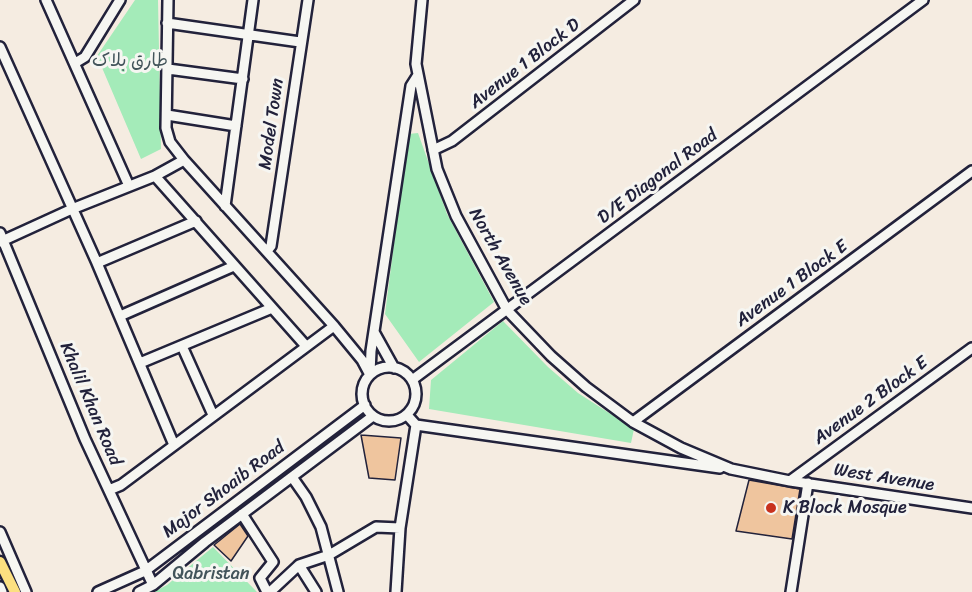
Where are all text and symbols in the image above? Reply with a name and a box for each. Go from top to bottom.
street label: Avenue 1 Block D [465,14,585,114]
park label: طارق بلاک [92,50,168,72]
street label: Model Town [255,77,289,171]
street label: D/E Diagonal Road [594,125,722,229]
street label: North Avenue [464,205,536,309]
street label: Avenue 1 Block E [732,236,852,332]
street label: Khalil Khan Road [54,339,126,469]
street label: Avenue 2 Block E [810,352,932,450]
street label: Major Shoaib Road [159,437,289,543]
street label: West Avenue [832,459,936,497]
place label: K Block Mosque [783,497,907,519]
marker: K Block Mosque [764,501,778,515]
park label: Qabristan [173,563,249,585]

